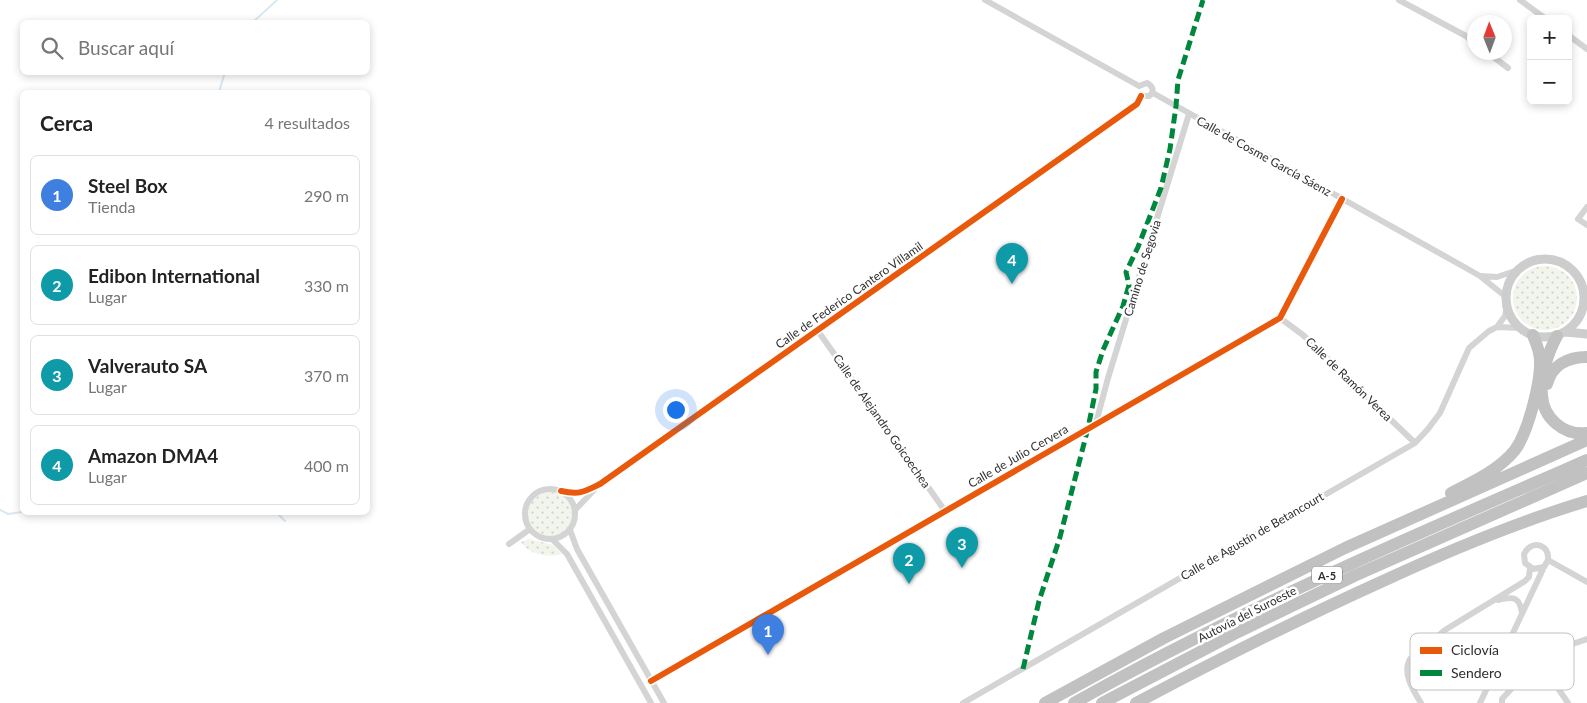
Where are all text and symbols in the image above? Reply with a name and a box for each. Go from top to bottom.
north arrow [1467,15,1512,60]
map controls [1527,15,1572,105]
button: + [1527,15,1572,60]
search box [20,20,370,75]
icon: search [38,34,66,62]
text: Buscar aquí [78,36,174,59]
button: − [1527,60,1572,105]
text: Cerca [40,110,93,135]
text: 4 resultados [264,113,350,132]
street label: Calle de Cosme García Sáenz [1194,113,1334,200]
text: Steel Box [88,174,167,197]
text: 1 [52,186,62,205]
text: 290 m [304,186,349,205]
text: Tienda [88,197,136,216]
street label: Camino de Segovia [1120,218,1164,318]
street label: Calle de Federico Cantero Villamil [772,238,926,352]
pin: 4 [996,243,1028,284]
text: Edibon International [88,264,260,287]
text: 2 [52,276,62,295]
text: 330 m [304,276,349,295]
text: Lugar [88,287,127,306]
street label: Calle de Ramón Verea [1303,334,1395,424]
street label: Calle de Alejandro Goicoechea [830,351,934,491]
text: Valverauto SA [88,354,207,377]
text: 3 [52,366,62,385]
text: 370 m [304,366,349,385]
text: Lugar [88,377,127,396]
your location [663,397,689,423]
street label: Calle de Julio Cervera [965,421,1071,491]
text: Amazon DMA4 [88,444,218,467]
text: 4 [52,456,62,475]
text: 400 m [304,456,349,475]
text: Lugar [88,467,127,486]
street label: Calle de Agustín de Betancourt [1178,488,1327,583]
pin: 3 [946,527,978,568]
pin: 2 [893,543,925,584]
road number: A-5 [1312,566,1342,584]
street label: Autovía del Suroeste [1195,583,1299,645]
pin: 1 [752,614,784,655]
legend [1410,633,1574,690]
text: Ciclovía [1451,641,1499,658]
text: Sendero [1451,664,1502,681]

